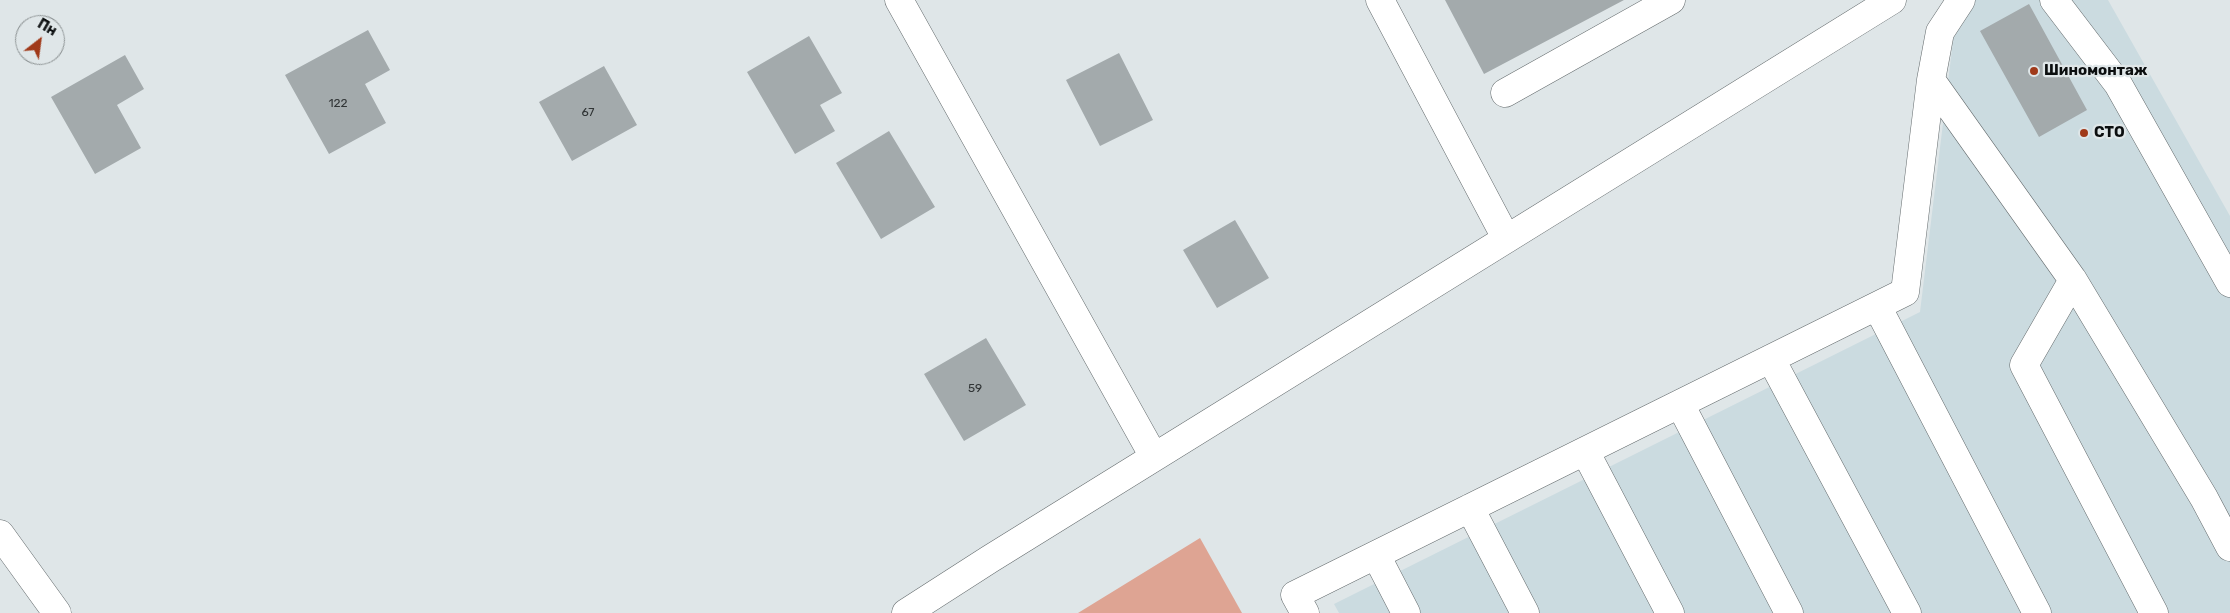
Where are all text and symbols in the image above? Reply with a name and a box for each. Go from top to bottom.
north arrow [15,15,65,65]
text: Пн [35,15,60,40]
place label: Шиномонтаж [2044,62,2147,80]
marker: Шиномонтаж [2028,65,2040,77]
house number: 122 [328,97,348,111]
house number: 67 [581,106,595,120]
place label: СТО [2094,124,2125,142]
marker: СТО [2078,127,2090,139]
house number: 59 [968,382,982,396]

